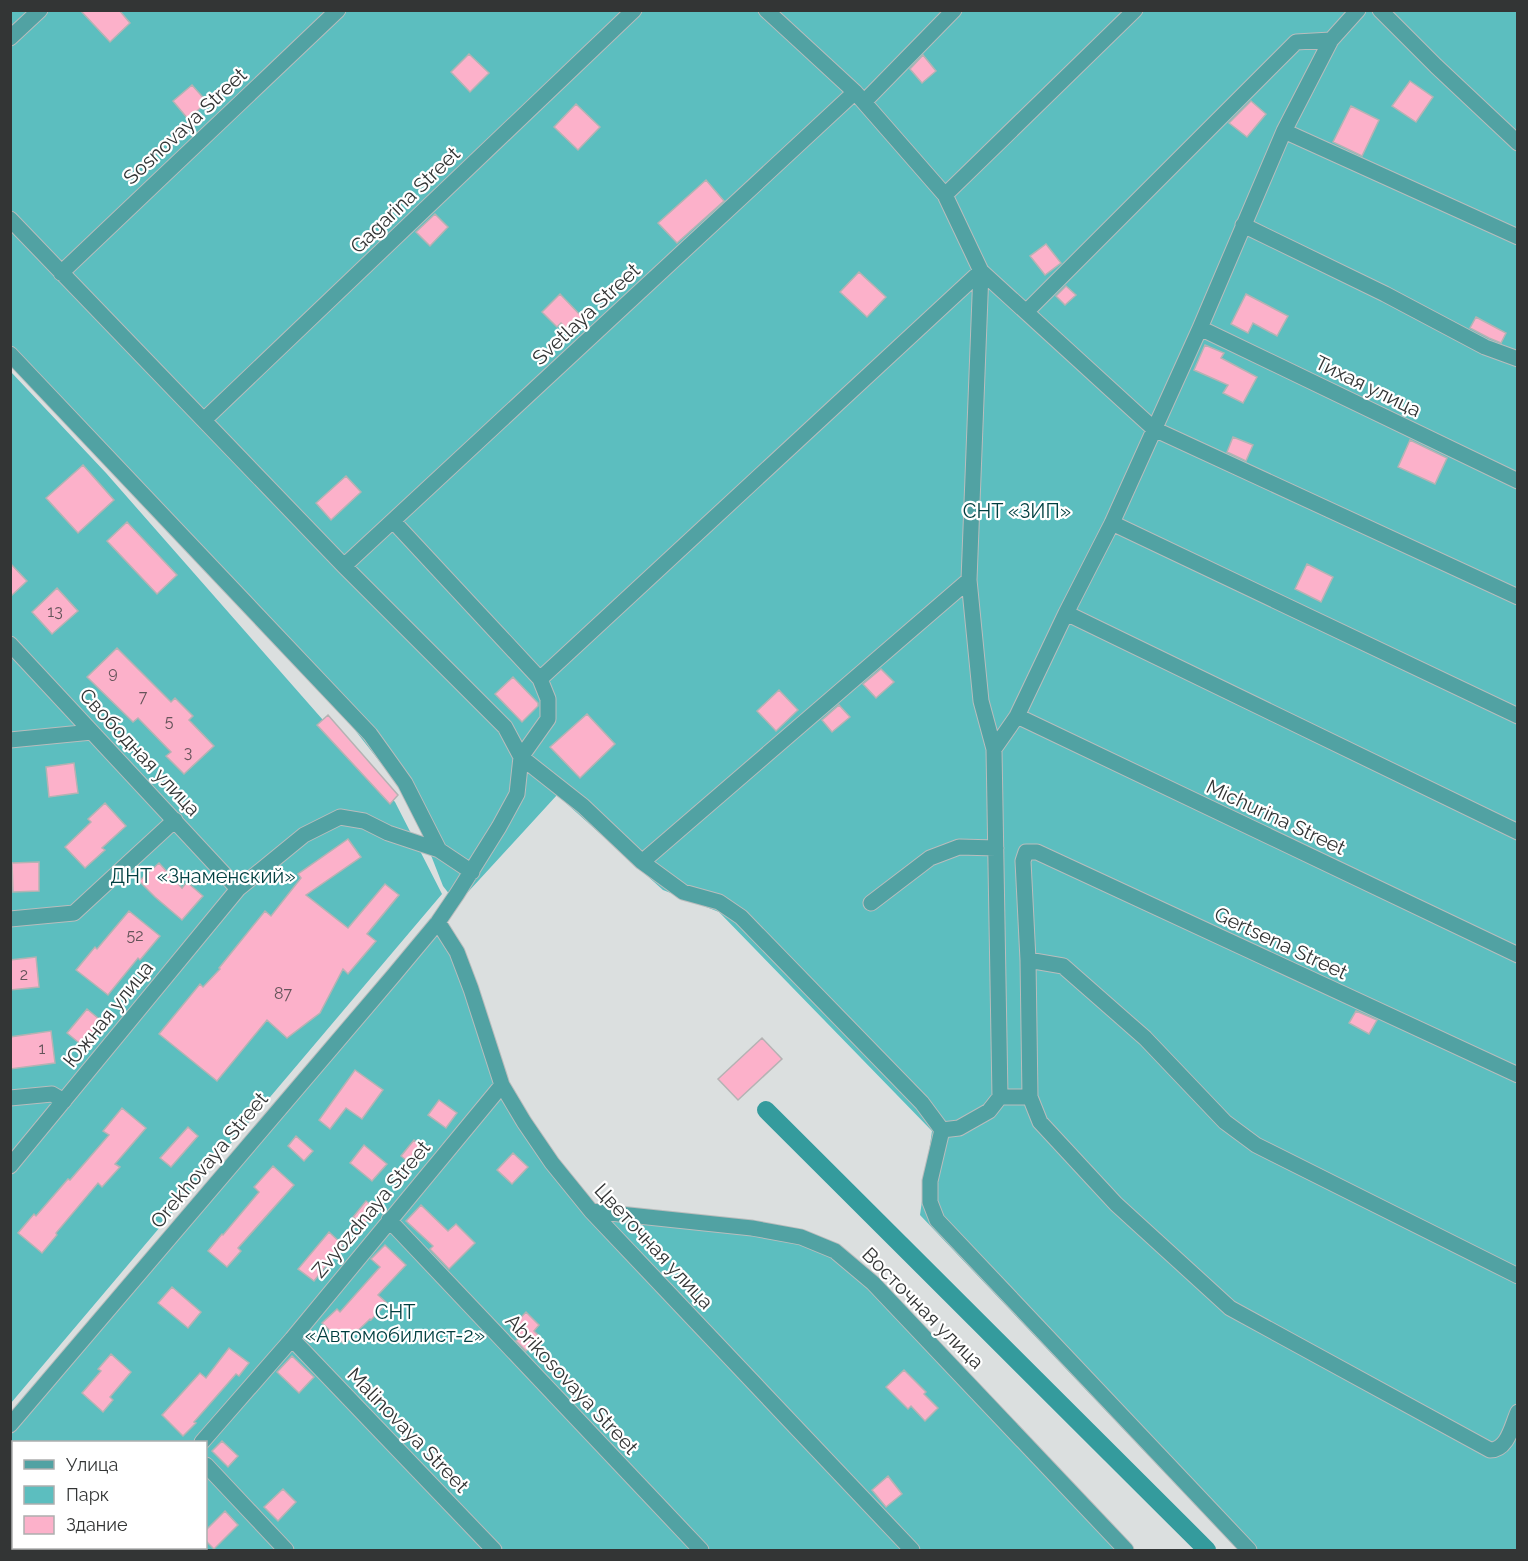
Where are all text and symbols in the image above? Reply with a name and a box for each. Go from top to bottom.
street label: Sosnovaya Street [118,62,252,189]
street label: Gagarina Street [345,142,465,258]
street label: Svetlaya Street [527,258,645,370]
street label: Тихая улица [1311,350,1425,422]
park label: СНТ «ЗИП» [963,499,1071,523]
house number: 13 [47,602,63,621]
house number: 9 [108,663,118,682]
street label: Свободная улица [75,683,205,821]
house number: 7 [139,687,148,706]
house number: 5 [165,712,174,731]
house number: 3 [184,743,192,762]
street label: Michurina Street [1203,774,1350,860]
park label: ДНТ «Знаменский» [110,864,296,888]
street label: Gertsena Street [1211,902,1352,984]
house number: 52 [126,926,144,945]
street label: Южная улица [58,956,158,1072]
house number: 2 [20,965,28,984]
house number: 87 [274,984,292,1003]
house number: 1 [39,1039,46,1058]
street label: Orekhovaya Street [145,1087,273,1233]
street label: Zvyozdnaya Street [307,1135,435,1282]
street label: Цветочная улица [590,1178,718,1314]
street label: Восточная улица [857,1242,989,1374]
park label: СНТ «Автомобилист-2» [305,1300,485,1347]
street label: Abrikosovaya Street [501,1309,644,1459]
street label: Malinovaya Street [342,1363,474,1498]
legend [12,1441,207,1549]
text: Улица [66,1454,118,1475]
text: Парк [66,1484,109,1505]
text: Здание [66,1514,128,1535]

